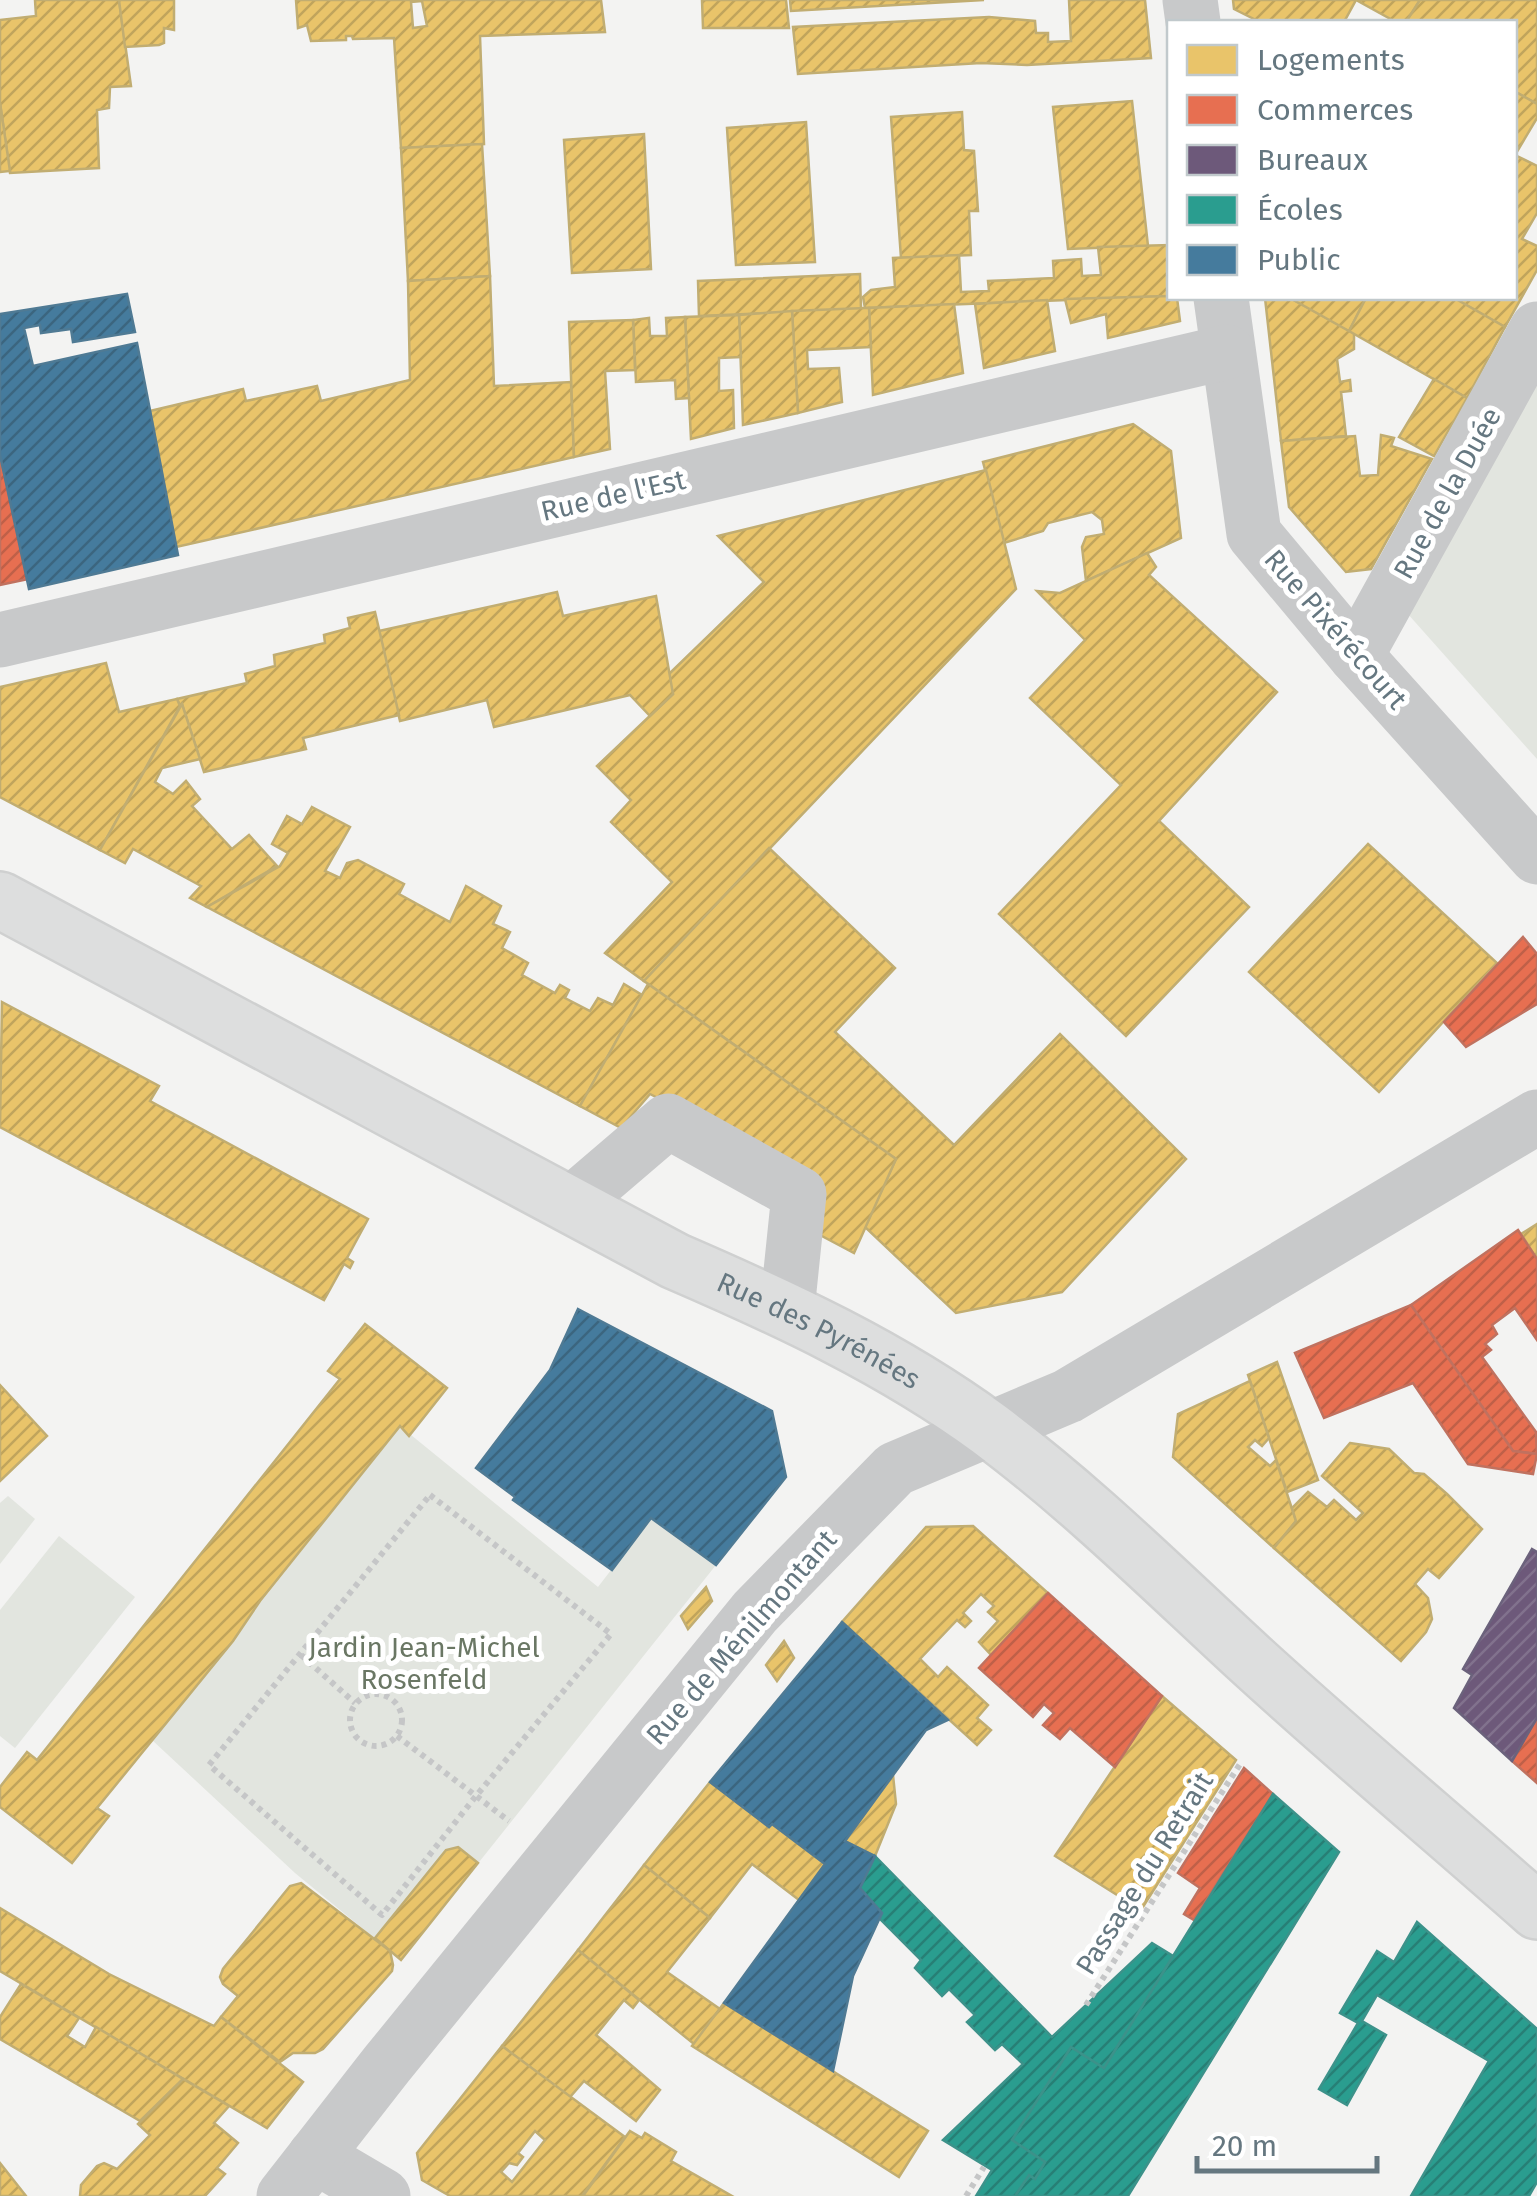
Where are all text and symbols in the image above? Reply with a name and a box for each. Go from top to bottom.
legend [1167,20,1517,300]
text: Logements [1257,42,1405,78]
text: Commerces [1257,92,1413,128]
text: Bureaux [1257,142,1368,178]
text: Écoles [1257,192,1343,228]
text: Public [1257,242,1341,278]
street label: Rue de la Duée [1387,402,1508,585]
street label: Rue de l'Est [538,463,689,528]
street label: Rue Pixérécourt [1257,543,1414,716]
street label: Rue des Pyrénées [712,1265,926,1396]
street label: Rue de Ménilmontant [639,1523,844,1751]
park label: Jardin Jean-Michel Rosenfeld [308,1631,540,1696]
street label: Passage du Retrait [1069,1765,1220,1981]
scale bar [1197,2111,1377,2173]
text: 20 m [1212,2128,1277,2164]

